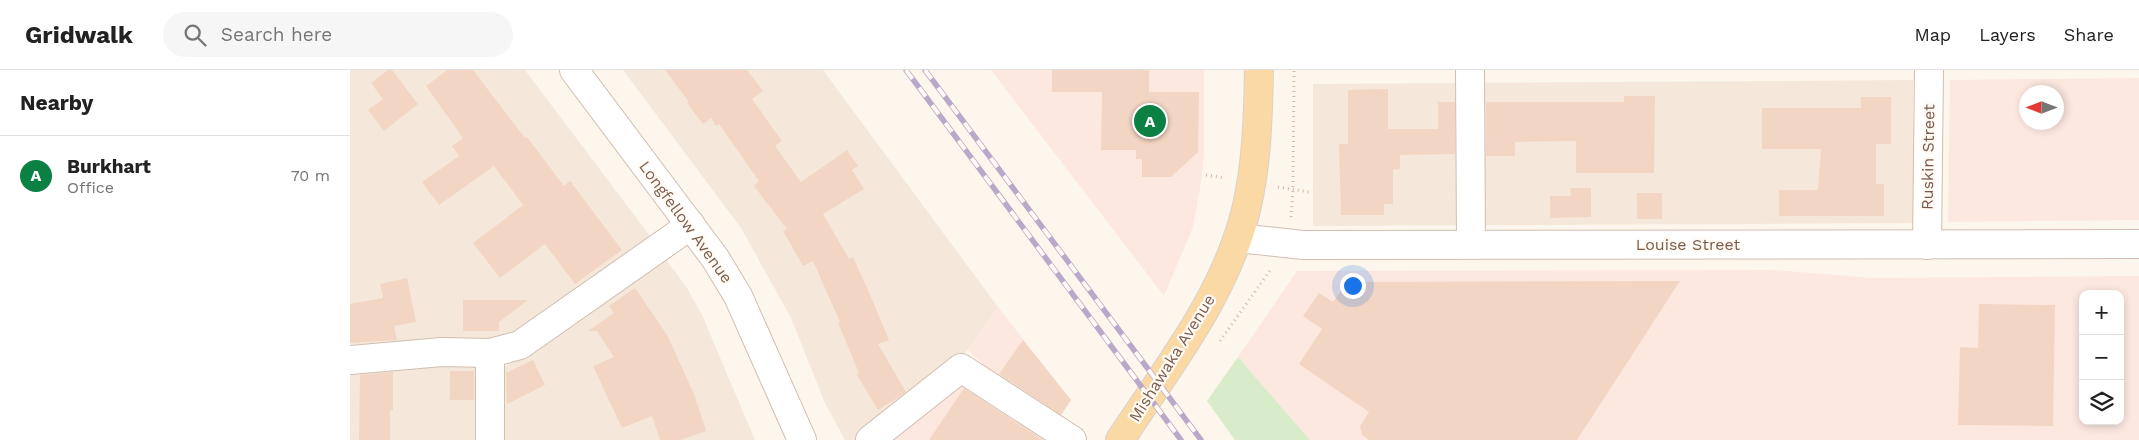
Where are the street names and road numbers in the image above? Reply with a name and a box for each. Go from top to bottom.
street label: Ruskin Street [1918,104,1938,210]
street label: Longfellow Avenue [635,157,737,287]
street label: Louise Street [1636,235,1740,254]
street label: Mishawaka Avenue [1125,291,1219,425]

